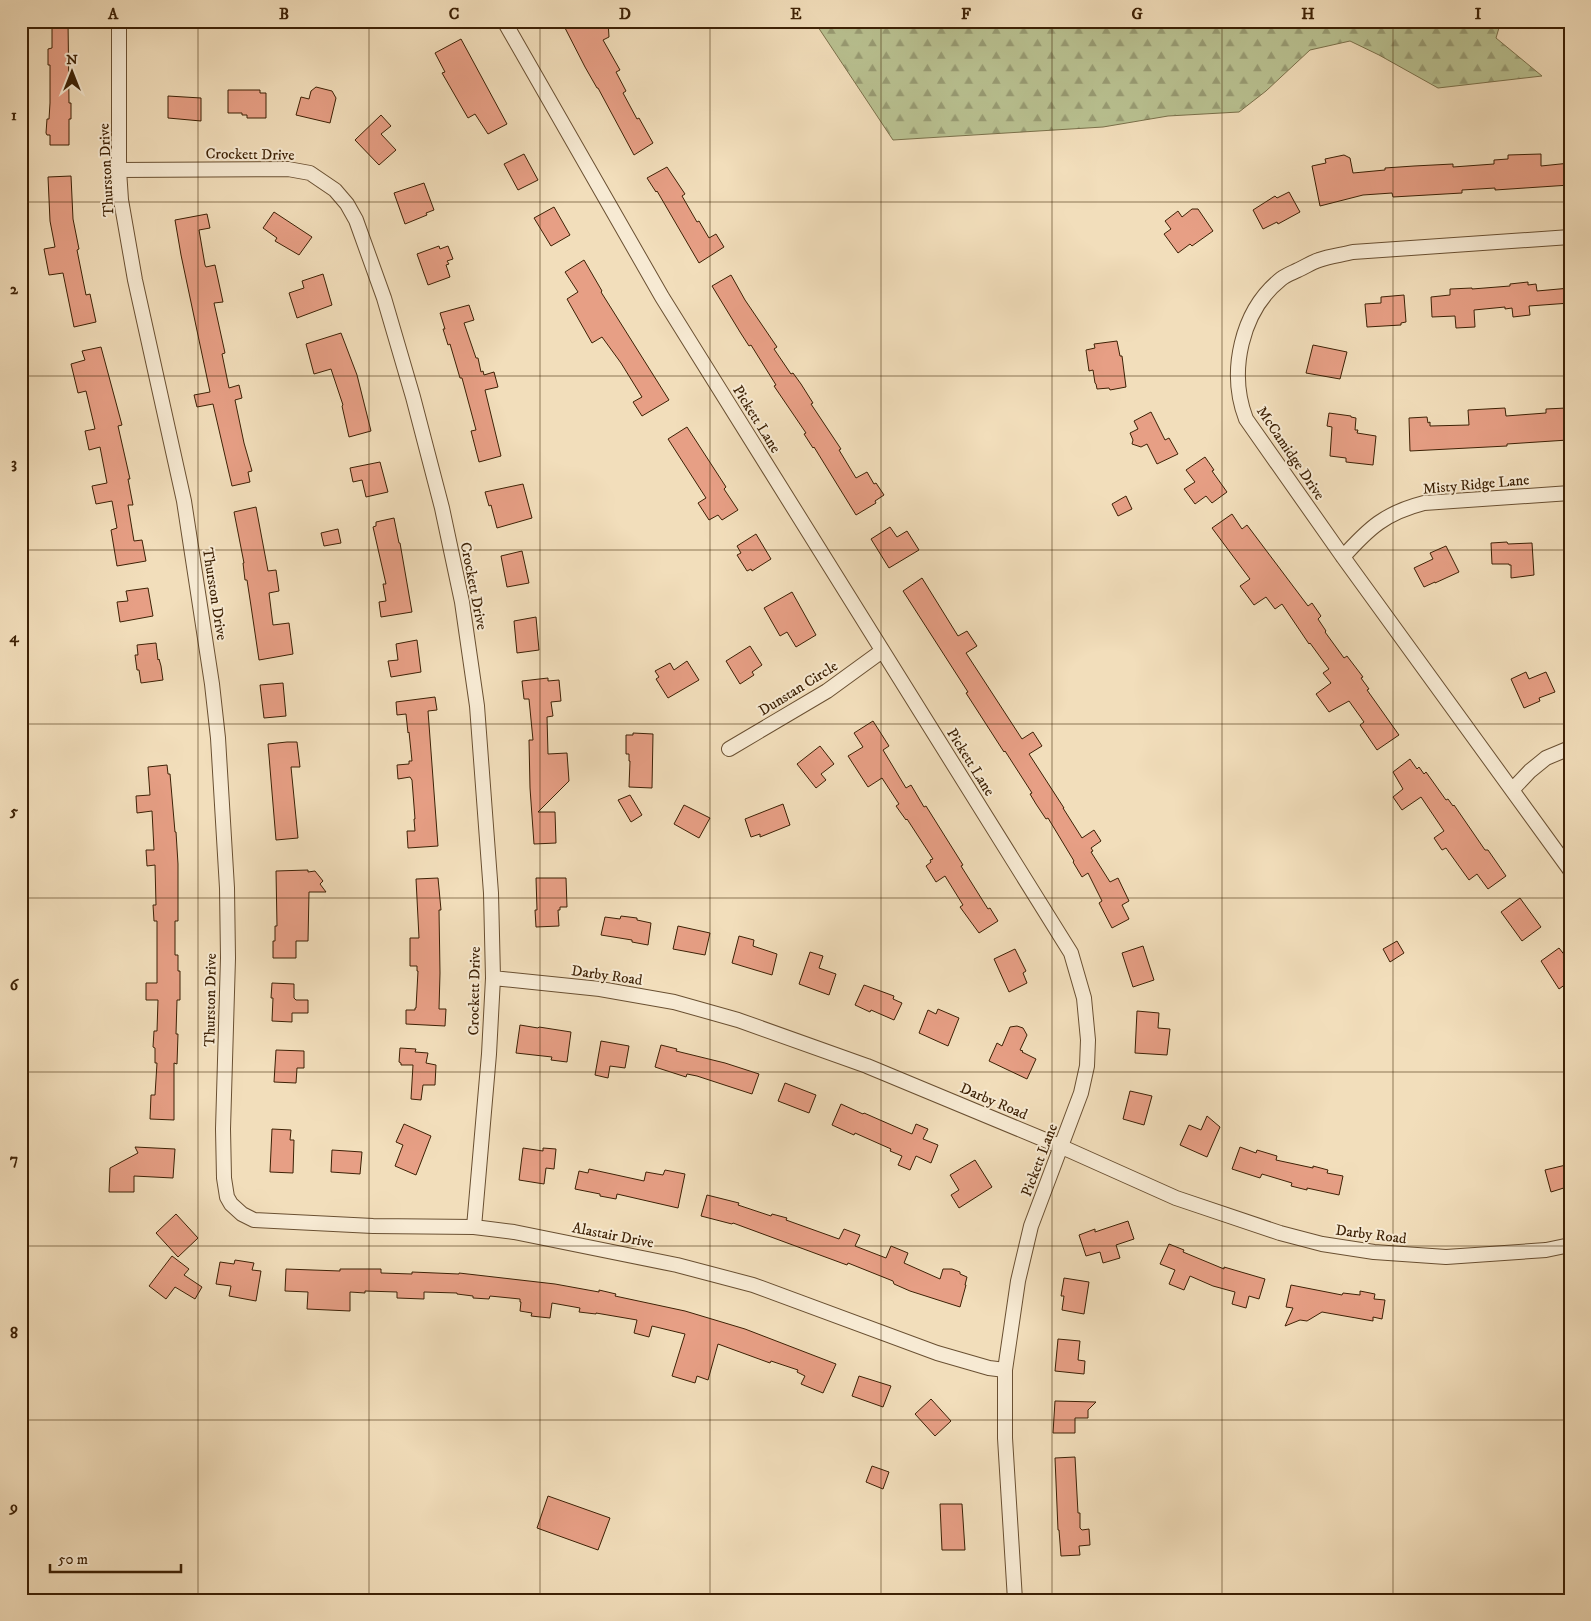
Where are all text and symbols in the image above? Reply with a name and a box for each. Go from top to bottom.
text: A [107,4,119,24]
text: B [279,4,289,24]
text: C [449,4,459,24]
text: D [619,4,631,24]
text: E [790,4,802,24]
text: F [961,4,971,24]
text: G [1131,4,1143,24]
text: H [1301,4,1315,24]
text: I [1475,4,1482,24]
north arrow [48,48,98,98]
text: N [66,51,78,69]
text: 1 [11,105,17,125]
street label: Thurston Drive [95,123,118,217]
street label: Crockett Drive [205,144,295,165]
text: 2 [10,279,19,299]
street label: Pickett Lane [728,382,785,457]
street label: McCamidge Drive [1252,403,1329,504]
text: 3 [11,453,17,473]
street label: Misty Ridge Lane [1422,470,1530,499]
street label: Crockett Drive [456,541,491,632]
street label: Thurston Drive [198,546,231,642]
text: 4 [8,627,19,647]
street label: Dunstan Circle [755,657,841,720]
street label: Pickett Lane [942,725,999,800]
text: 5 [9,801,18,821]
street label: Crockett Drive [464,946,485,1036]
street label: Thurston Drive [200,953,221,1047]
street label: Darby Road [570,961,644,990]
text: 6 [10,975,20,995]
street label: Darby Road [957,1079,1031,1124]
street label: Pickett Lane [1017,1121,1062,1199]
text: 7 [10,1149,18,1169]
street label: Alastair Drive [571,1218,655,1253]
street label: Darby Road [1334,1221,1408,1248]
text: 8 [10,1323,18,1343]
text: 9 [9,1497,18,1517]
scale bar [50,1541,181,1573]
text: 50 m [58,1550,88,1569]

